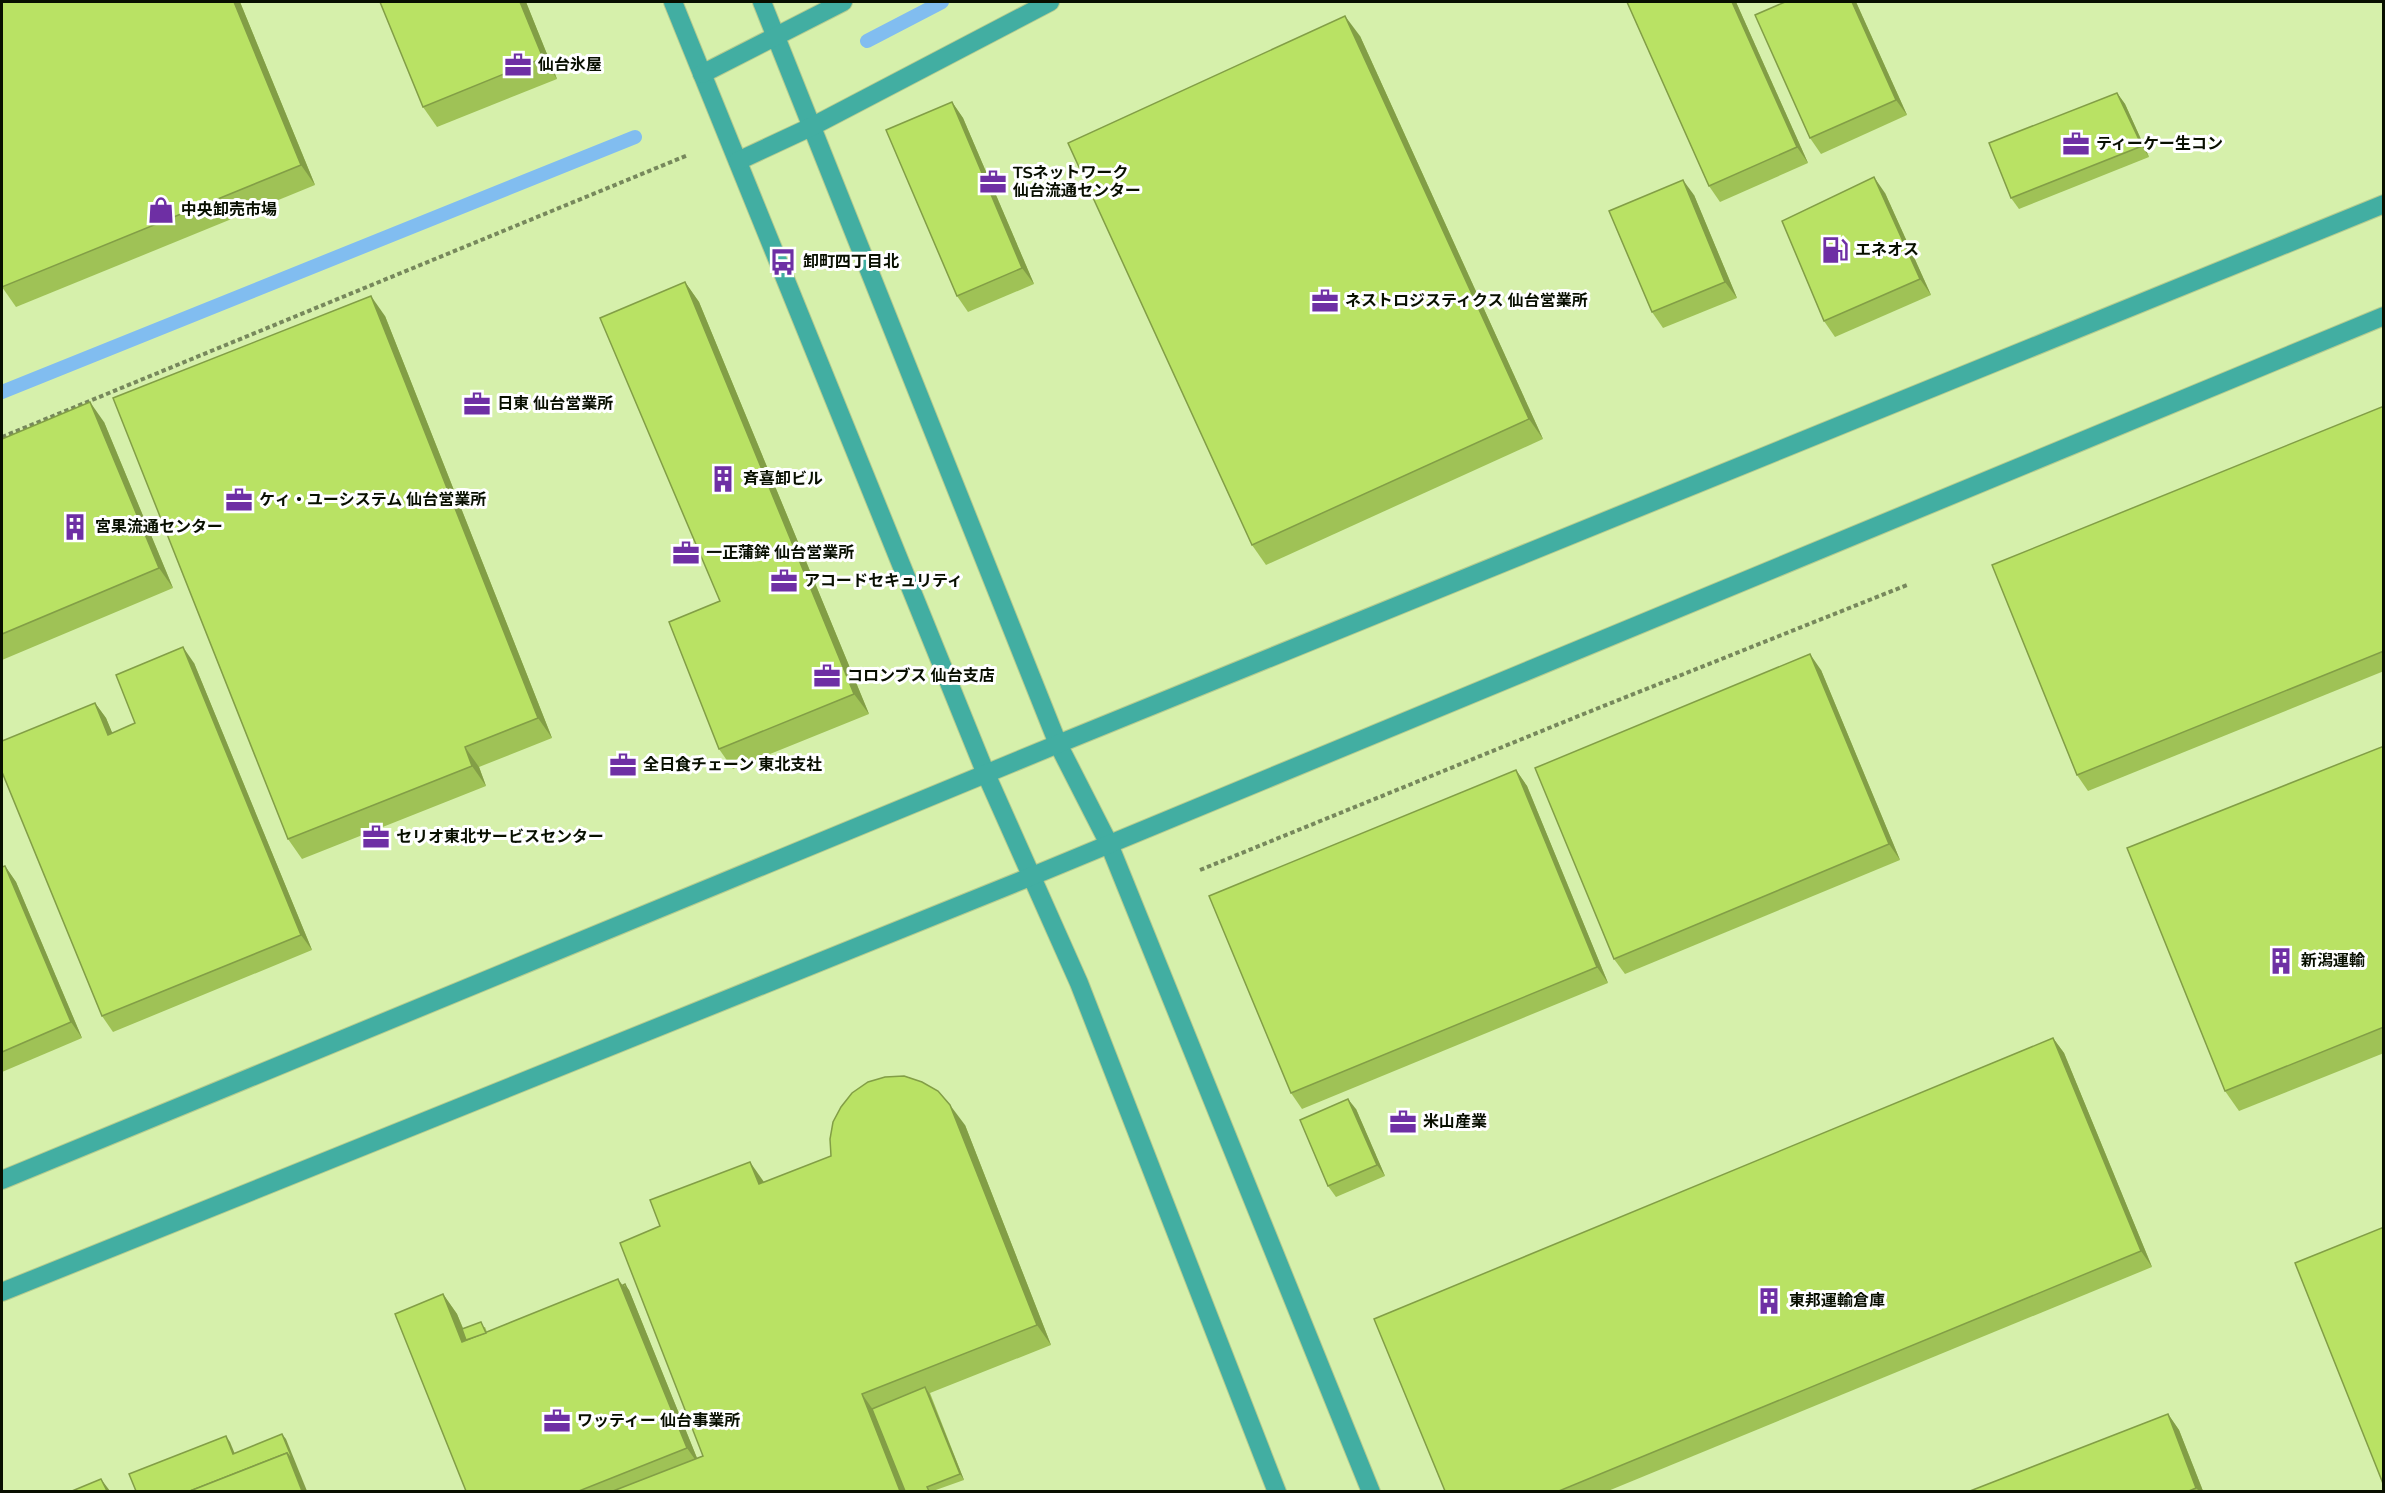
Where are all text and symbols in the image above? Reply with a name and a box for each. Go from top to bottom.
office icon: 仙台氷屋 [503,50,533,80]
place label: 仙台氷屋 [537,55,602,75]
office icon: ティーケー生コン [2061,129,2091,159]
place label: ティーケー生コン [2096,134,2223,154]
place label: TSネットワーク 仙台流通センター [1012,163,1141,201]
office icon: TSネットワーク 仙台流通センター [978,167,1008,197]
shop icon: 中央卸売市場 [146,195,176,225]
place label: 中央卸売市場 [181,200,277,220]
fuel station icon: エネオス [1820,235,1850,265]
place label: エネオス [1855,240,1919,260]
bus stop icon: 卸町四丁目北 [768,247,798,277]
place label: 卸町四丁目北 [803,252,899,272]
office icon: ネストロジスティクス 仙台営業所 [1310,286,1340,316]
place label: ネストロジスティクス 仙台営業所 [1345,291,1588,311]
office icon: 日東 仙台営業所 [462,389,492,419]
place label: 日東 仙台営業所 [497,394,613,414]
building icon: 斉喜卸ビル [708,464,738,494]
place label: 斉喜卸ビル [743,469,823,489]
office icon: ケィ・ユーシステム 仙台営業所 [224,485,254,515]
place label: ケィ・ユーシステム 仙台営業所 [259,490,486,510]
building icon: 宮果流通センター [60,512,90,542]
place label: 宮果流通センター [95,517,223,537]
office icon: 一正蒲鉾 仙台営業所 [671,538,701,568]
place label: 一正蒲鉾 仙台営業所 [706,543,854,563]
office icon: アコードセキュリティ [769,566,799,596]
place label: アコードセキュリティ [804,571,963,591]
office icon: コロンブス 仙台支店 [812,661,842,691]
place label: コロンブス 仙台支店 [847,666,995,686]
office icon: 全日食チェーン 東北支社 [608,750,638,780]
place label: 全日食チェーン 東北支社 [643,755,822,775]
office icon: セリオ東北サービスセンター [361,822,391,852]
place label: セリオ東北サービスセンター [396,827,604,847]
building icon: 新潟運輸 [2266,946,2296,976]
place label: 新潟運輸 [2301,951,2365,971]
office icon: 米山産業 [1388,1107,1418,1137]
place label: 米山産業 [1423,1112,1487,1132]
building icon: 東邦運輸倉庫 [1754,1286,1784,1316]
place label: 東邦運輸倉庫 [1789,1291,1885,1311]
office icon: ワッティー 仙台事業所 [542,1406,572,1436]
place label: ワッティー 仙台事業所 [577,1411,740,1431]

